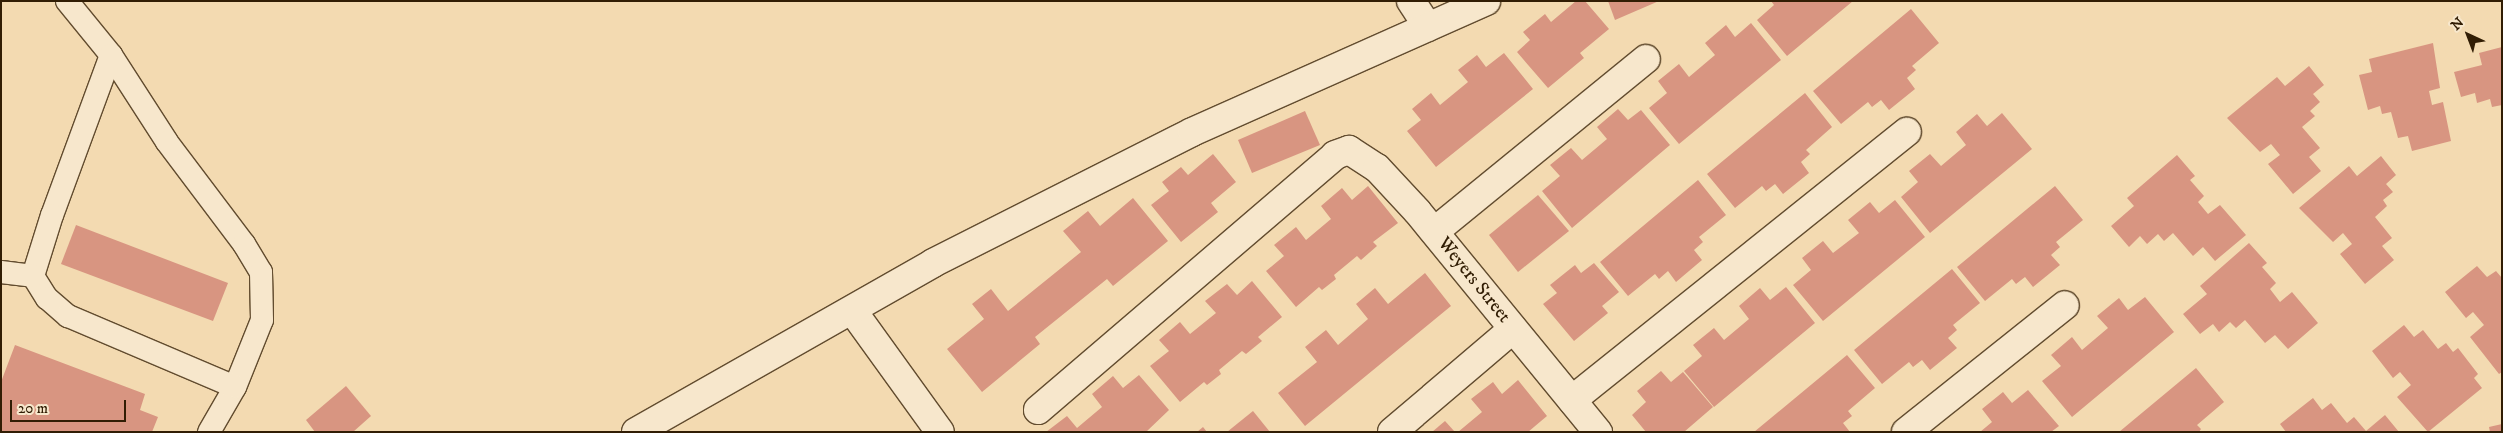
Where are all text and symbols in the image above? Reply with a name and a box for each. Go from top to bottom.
north arrow [2443,10,2493,60]
text: N [2447,14,2468,35]
street label: Weyers Street [1433,233,1515,327]
scale bar [12,390,129,422]
text: 20 m [18,399,48,418]

